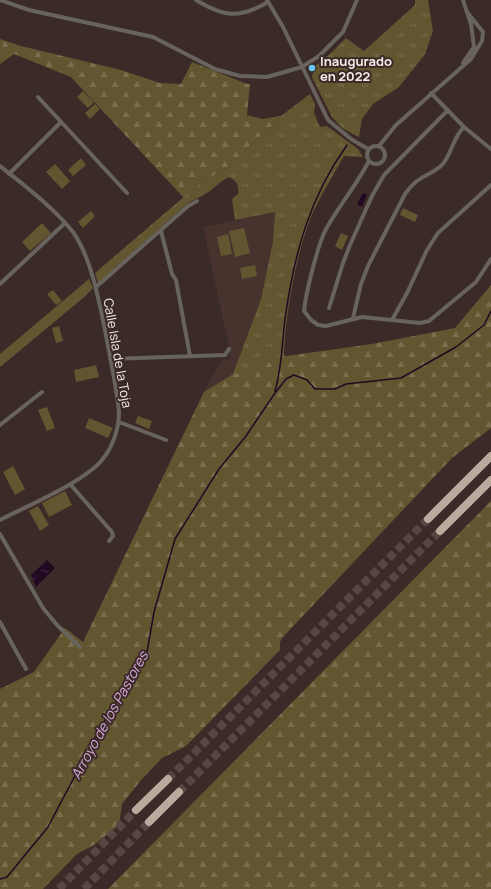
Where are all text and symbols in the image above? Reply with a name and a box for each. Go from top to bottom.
place label: Inaugurado en 2022 [320,52,392,85]
marker: Inaugurado en 2022 [307,63,317,73]
street label: Calle Isla de la Toja [99,297,137,409]
water label: Arroyo de los Pastores [66,646,153,782]

